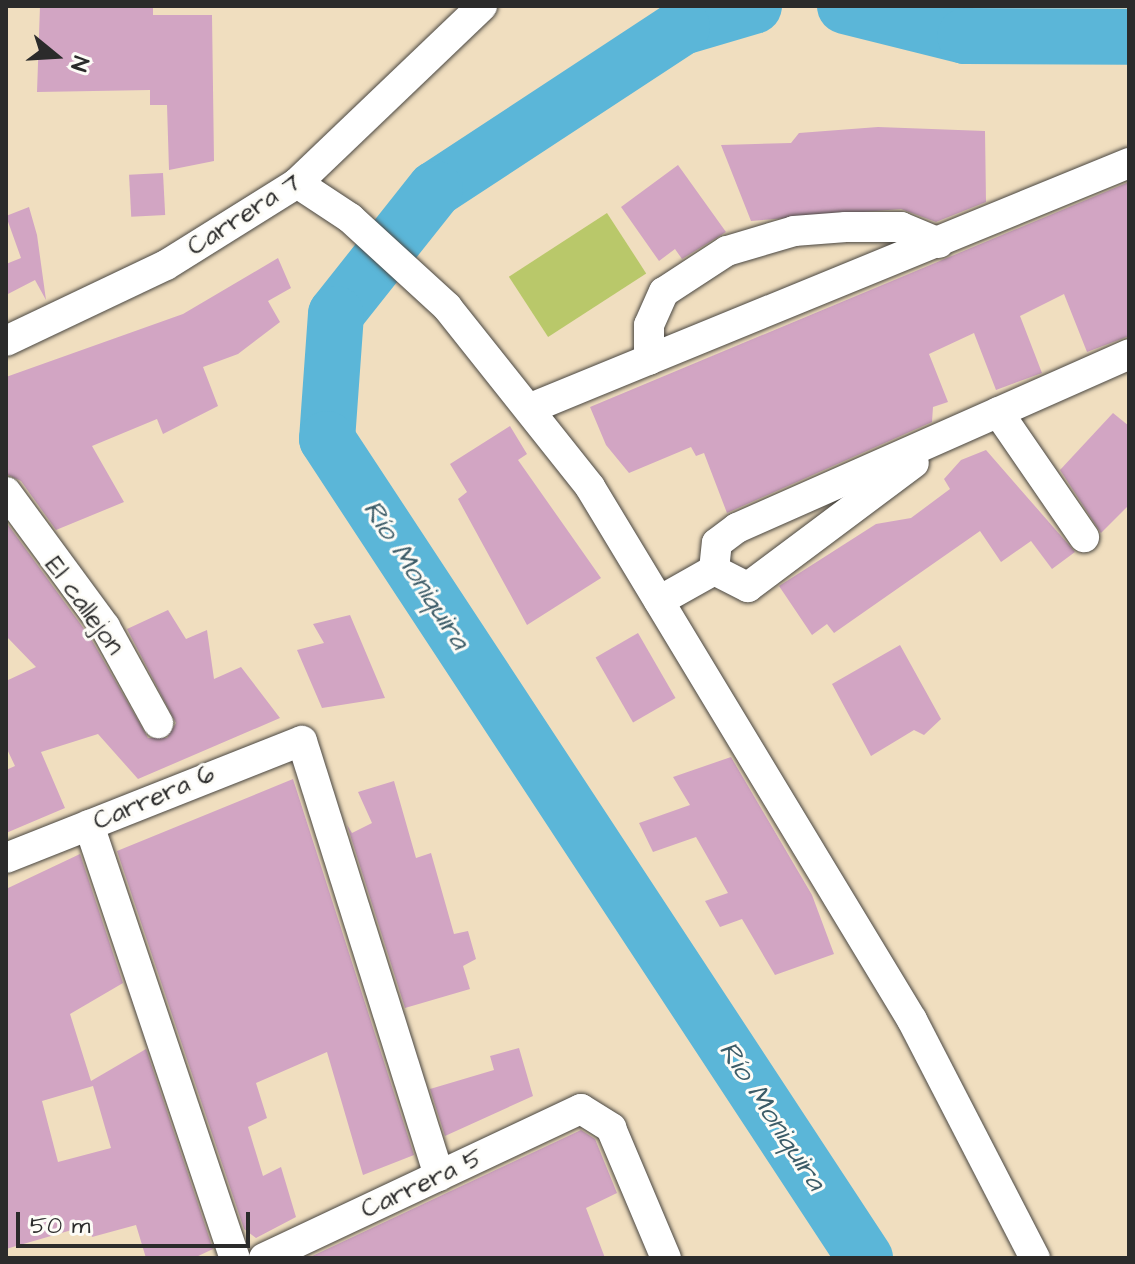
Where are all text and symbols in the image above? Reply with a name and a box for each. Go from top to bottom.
north arrow [16,16,96,96]
text: N [62,52,96,75]
street label: Carrera 7 [182,167,306,263]
water label: Río Moniquira [355,494,477,656]
street label: El callejon [38,551,130,661]
street label: Carrera 6 [89,759,219,837]
water label: Río Moniquira [711,1035,833,1197]
street label: Carrera 5 [356,1142,488,1226]
scale bar [20,1196,254,1246]
text: 50 m [30,1209,90,1243]

